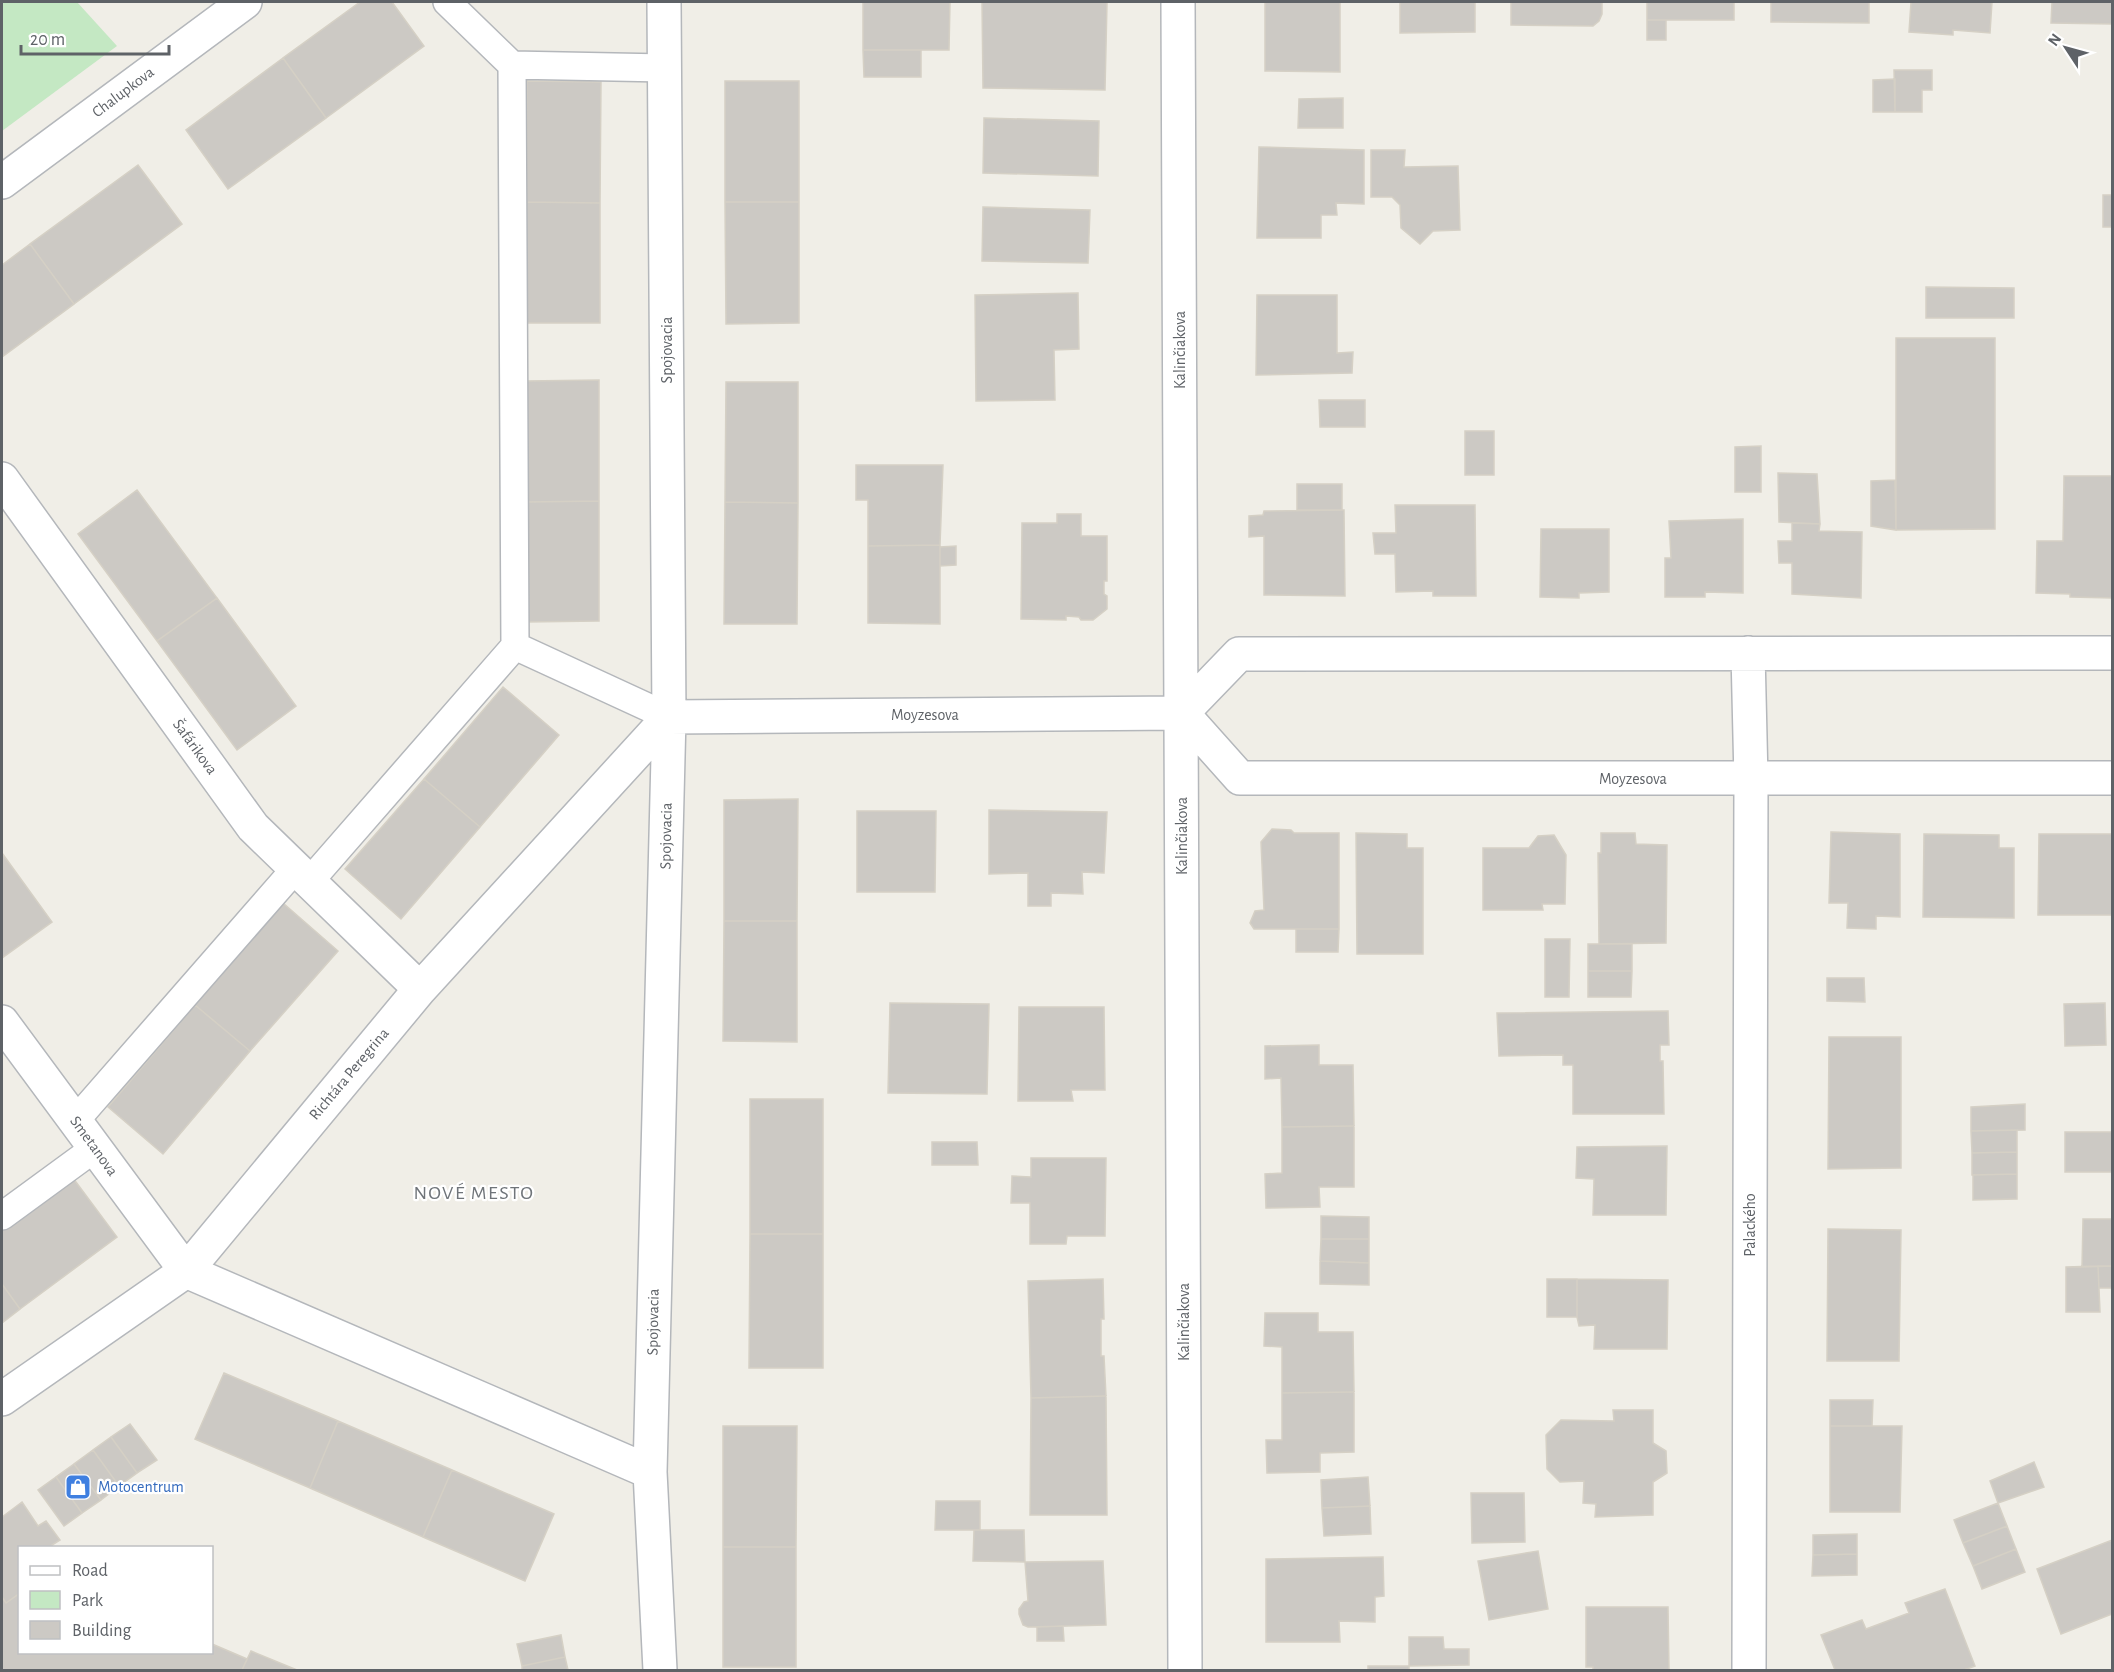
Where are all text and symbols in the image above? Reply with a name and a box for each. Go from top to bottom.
scale bar [21,18,170,56]
north arrow [2036,18,2096,78]
text: 20 m [30,31,65,49]
text: N [2045,31,2064,49]
street label: Chalupkova [89,64,157,120]
street label: Kalinčiakova [1172,311,1188,389]
street label: Spojovacia [659,317,676,383]
street label: Moyzesova [891,707,959,724]
street label: Šafárikova [170,715,222,778]
street label: Moyzesova [1599,771,1667,788]
street label: Kalinčiakova [1174,797,1190,875]
street label: Spojovacia [657,802,676,870]
street label: Richtára Peregrina [306,1025,392,1123]
street label: Smetanova [67,1113,121,1179]
district label: NOVÉ MESTO [413,1182,535,1203]
street label: Palackého [1742,1193,1758,1257]
street label: Kalinčiakova [1176,1283,1192,1361]
street label: Spojovacia [644,1288,663,1356]
shop icon: Motocentrum [63,1472,93,1502]
place label: Motocentrum [98,1479,184,1495]
legend [18,1546,213,1654]
text: Road [72,1562,108,1580]
text: Park [72,1592,104,1610]
text: Building [72,1622,132,1640]

